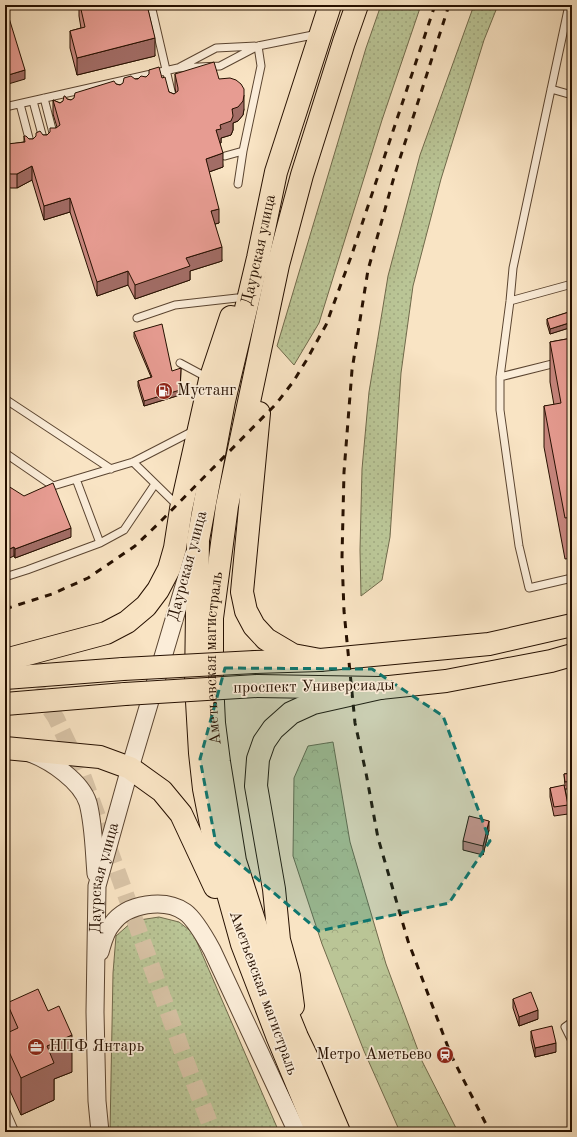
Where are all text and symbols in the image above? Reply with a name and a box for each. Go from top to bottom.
street label: Даурская улица [239,193,279,307]
fuel station icon: Мустанг [154,381,174,401]
place label: Мустанг [177,383,236,399]
street label: Даурская улица [166,509,210,623]
street label: Аметьевская магистраль [204,571,226,746]
street label: проспект Универсиады [233,678,395,696]
street label: Даурская улица [88,821,122,934]
street label: Аметьевская магистраль [226,909,300,1077]
office icon: НПФ Янтарь [26,1037,46,1057]
place label: НПФ Янтарь [49,1039,144,1055]
station icon: Метро Аметьево [435,1045,455,1065]
place label: Метро Аметьево [316,1047,432,1063]

